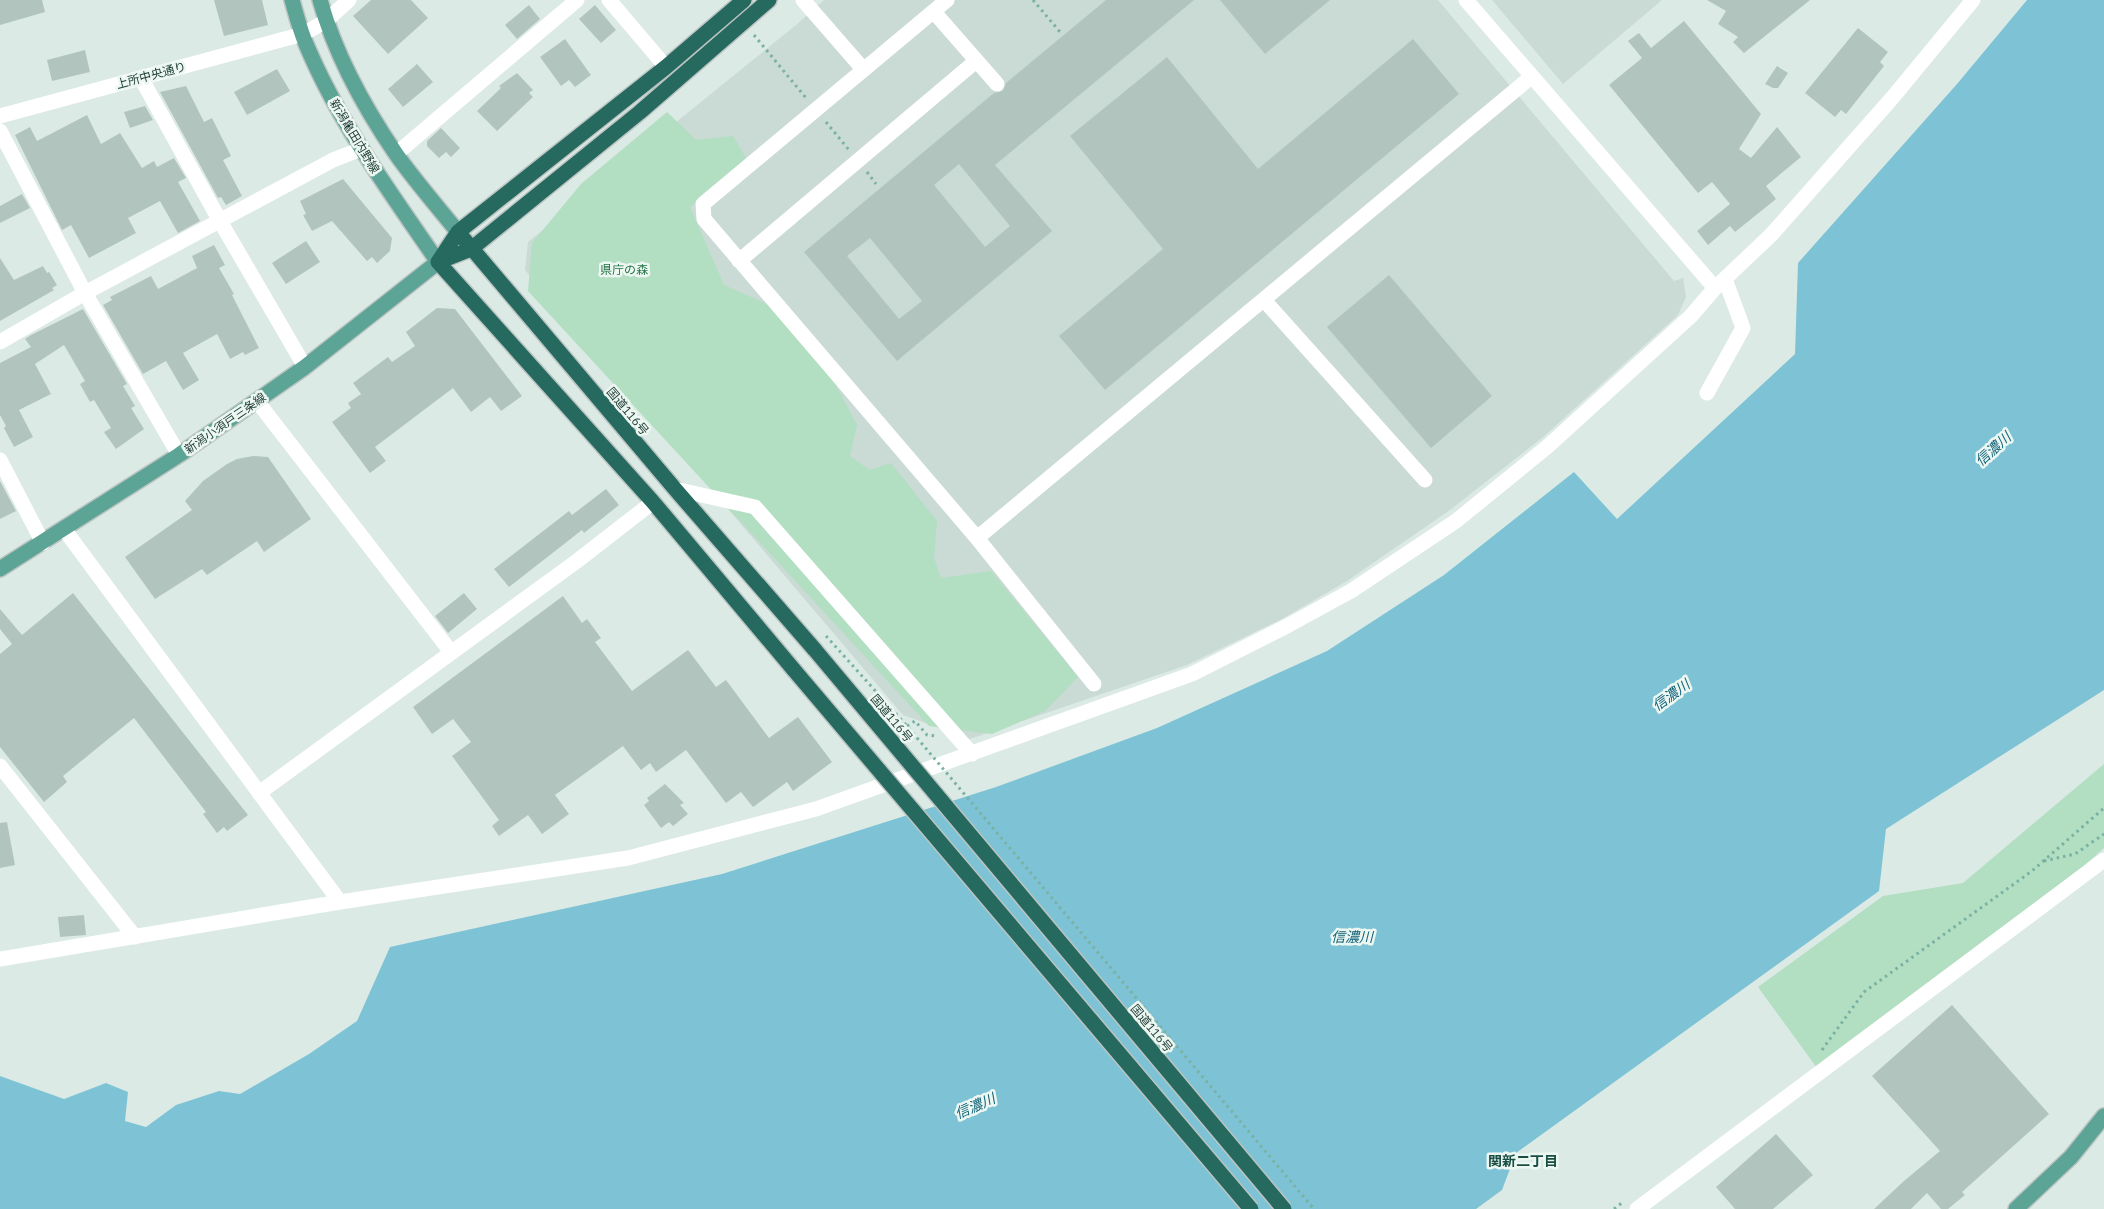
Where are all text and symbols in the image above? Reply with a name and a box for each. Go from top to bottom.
street label: 上所中央通り [114,58,188,92]
street label: 新潟亀田内野線 [327,96,383,176]
park label: 県庁の森 [600,262,648,277]
street label: 国道116号 [604,384,652,438]
street label: 新潟小須戸三条線 [181,389,269,457]
water label: 信濃川 [1971,427,2016,470]
water label: 信濃川 [1649,674,1695,715]
street label: 国道116号 [868,691,916,745]
water label: 信濃川 [1331,928,1375,946]
street label: 国道116号 [1128,1001,1176,1055]
water label: 信濃川 [952,1088,1000,1123]
district label: 関新二丁目 [1488,1152,1558,1170]

